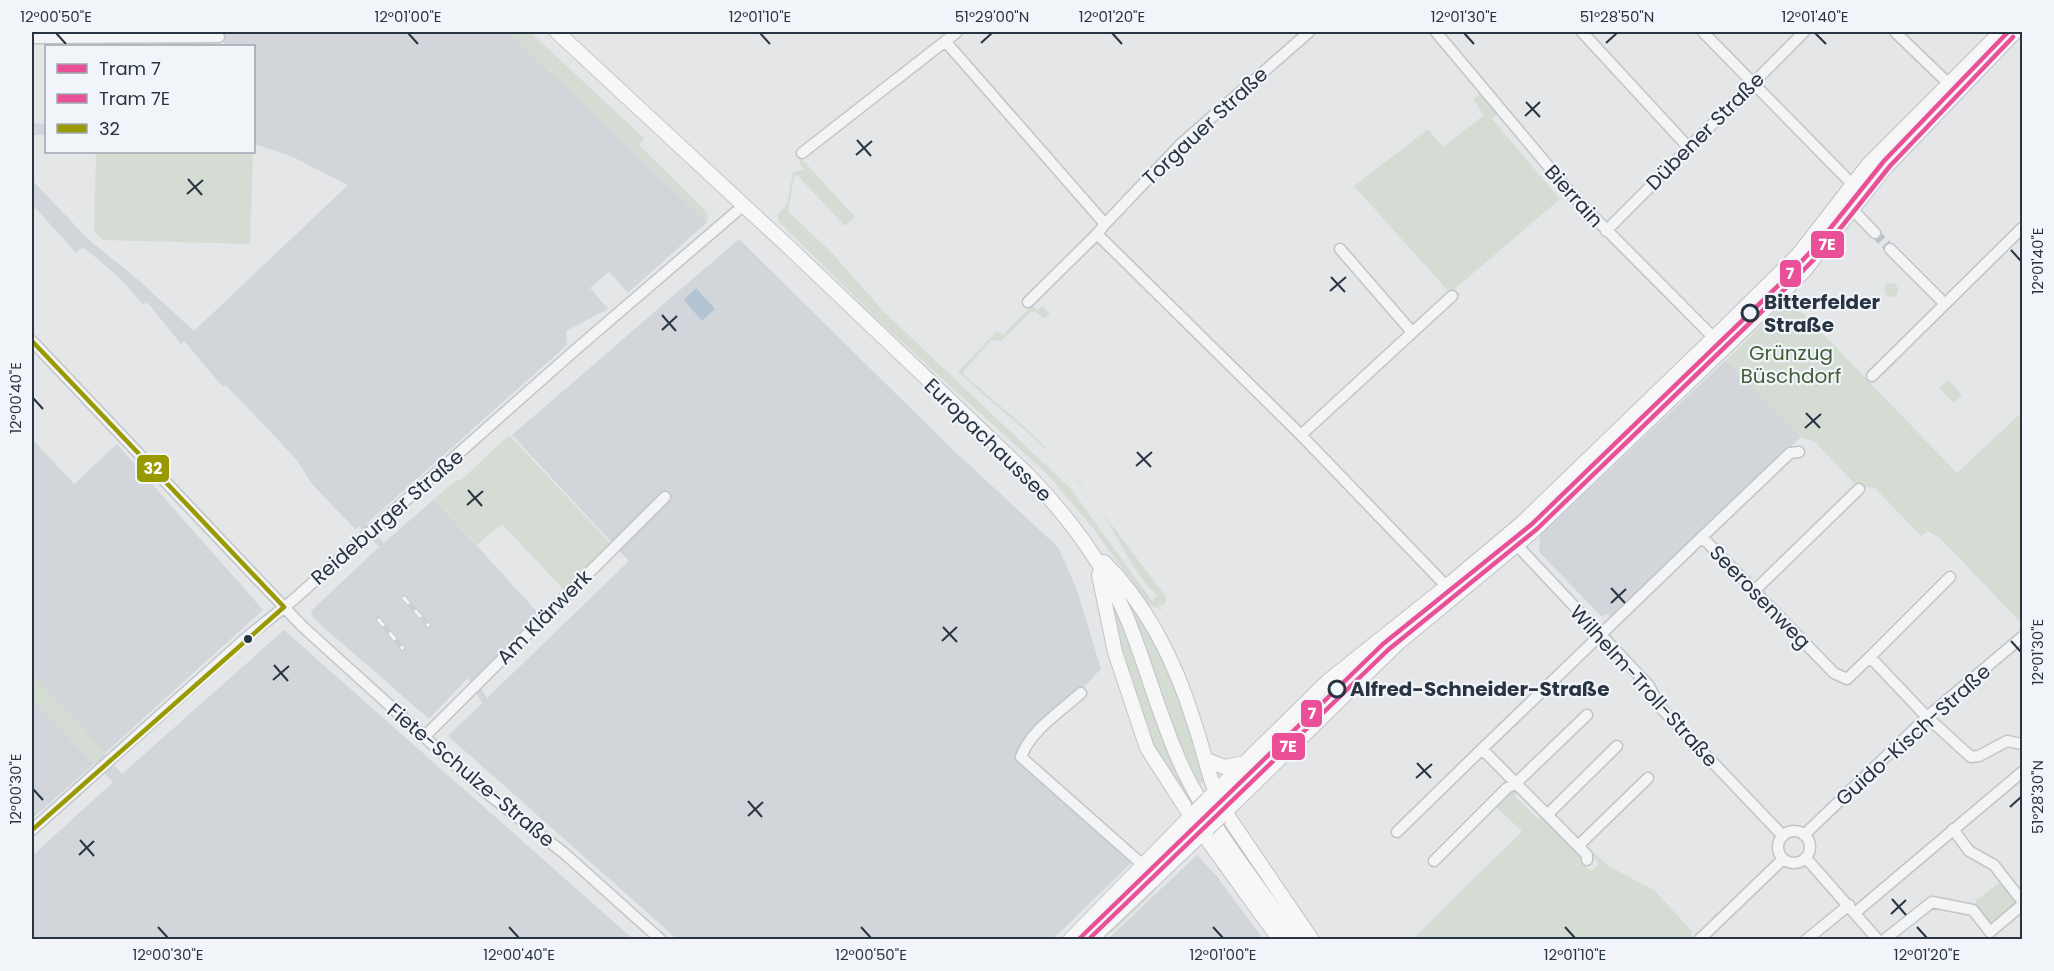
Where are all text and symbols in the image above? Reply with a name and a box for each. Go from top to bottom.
text: 12°00'50"E [20,6,92,27]
text: 12°01'00"E [374,6,442,27]
text: 12°01'10"E [729,6,791,27]
text: 51°29'00"N [955,6,1029,27]
text: 12°01'20"E [1079,6,1145,27]
text: 12°01'30"E [1431,6,1497,27]
text: 51°28'50"N [1580,6,1654,27]
text: 12°01'40"E [1781,6,1849,27]
legend [45,45,255,153]
text: Tram 7 [99,56,161,81]
street label: Torgauer Straße [1136,60,1274,192]
street label: Dübener Straße [1640,66,1770,196]
text: Tram 7E [99,86,170,111]
text: 32 [99,116,120,141]
street label: Bierrain [1538,158,1610,234]
text: 12°01'40"E [2027,227,2048,295]
line badge: 7E [1810,230,1845,259]
text: 7E [1818,233,1836,256]
line badge: 7 [1779,259,1802,288]
text: 7 [1786,262,1795,285]
place label: Bitterfelder Straße [1764,288,1881,339]
marker: Bitterfelder Straße [1741,304,1759,322]
park label: Grünzug Büschdorf [1741,339,1841,390]
text: 12°00'40"E [5,362,26,434]
street label: Europachaussee [918,372,1058,508]
street label: Reideburger Straße [305,443,469,591]
line badge: 32 [136,454,170,483]
text: 32 [144,457,162,480]
street label: Seerosenweg [1703,539,1817,655]
street label: Am Klärwerk [490,563,598,671]
street label: Wilhelm-Troll-Straße [1564,599,1724,773]
text: 12°01'30"E [2027,619,2048,685]
unlabelled marker [242,633,254,645]
street label: Guido-Kisch-Straße [1829,658,1997,812]
place label: Alfred-Schneider-Straße [1350,675,1610,703]
marker: Alfred-Schneider-Straße [1328,680,1346,698]
street label: Fiete-Schulze-Straße [381,696,561,854]
line badge: 7 [1300,699,1323,728]
text: 7 [1308,702,1317,725]
line badge: 7E [1271,732,1306,761]
text: 7E [1279,735,1297,758]
text: 12°00'30"E [5,753,26,825]
text: 51°28'30"N [2027,760,2048,834]
text: 12°00'30"E [132,944,204,965]
text: 12°00'40"E [483,944,555,965]
text: 12°00'50"E [835,944,907,965]
text: 12°01'00"E [1189,944,1257,965]
text: 12°01'10"E [1544,944,1606,965]
text: 12°01'20"E [1894,944,1960,965]

